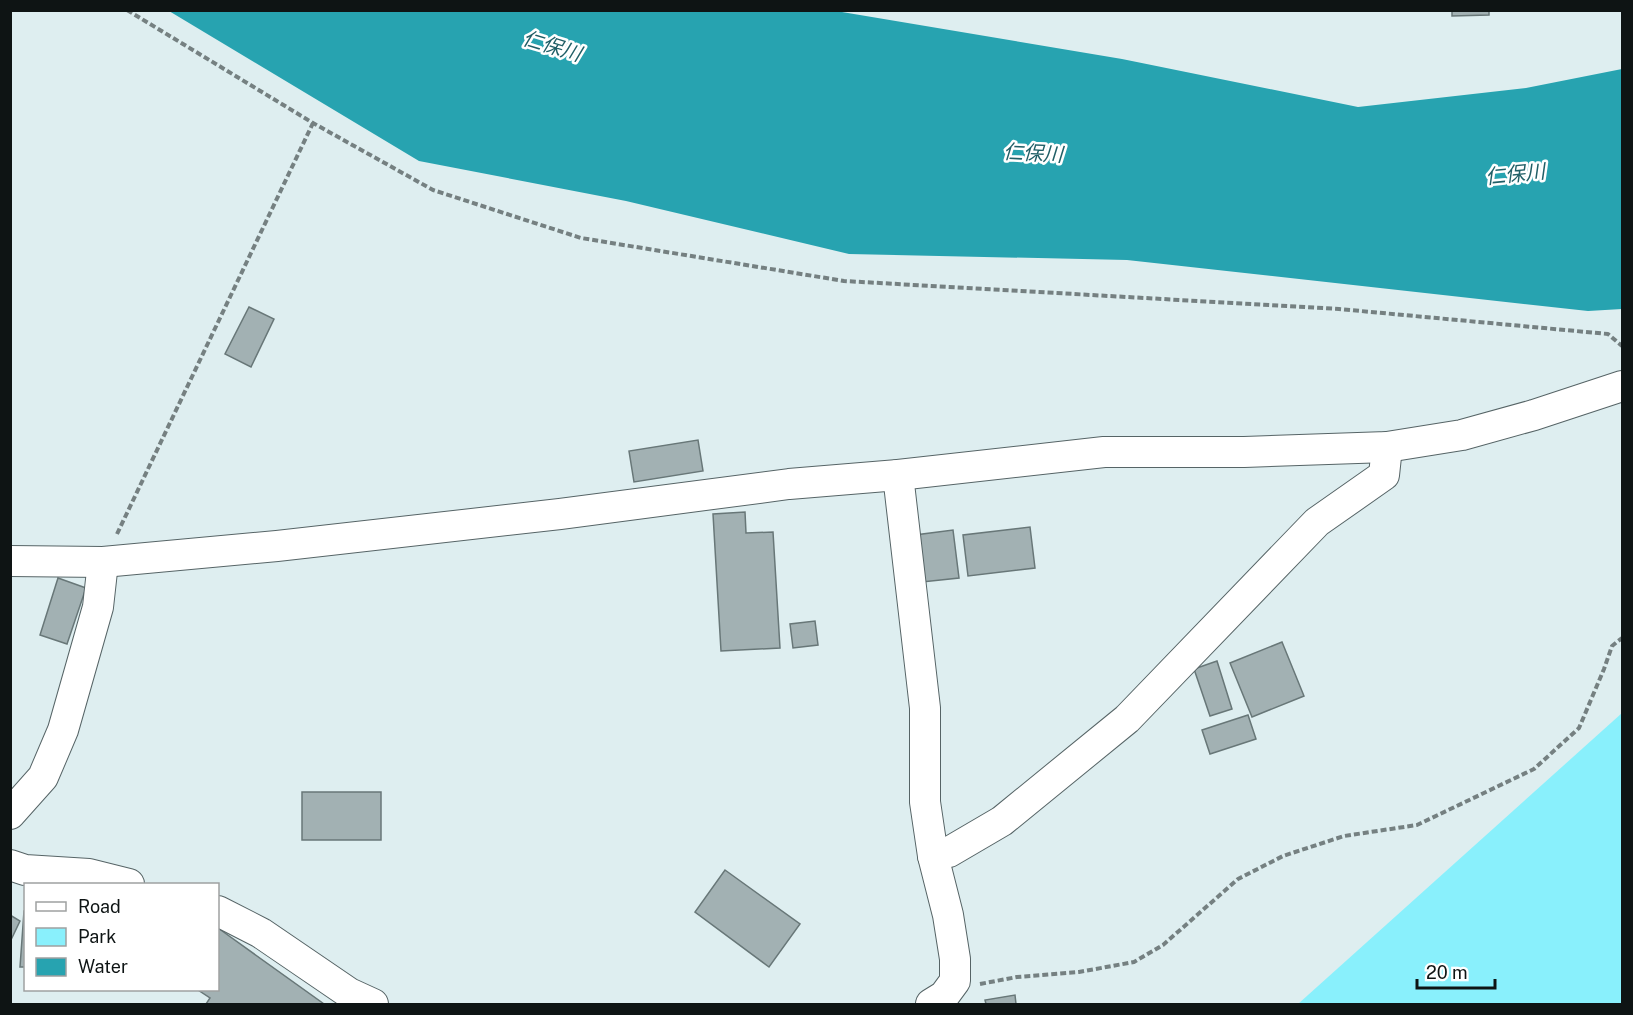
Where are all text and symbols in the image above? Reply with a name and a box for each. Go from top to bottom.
water label: 仁保川 [520,26,586,67]
water label: 仁保川 [1002,139,1066,167]
water label: 仁保川 [1484,159,1548,189]
legend [24,883,219,991]
text: Road [78,896,121,917]
text: Park [78,926,116,947]
scale bar [1417,952,1495,990]
text: Water [78,956,128,977]
text: 20 m [1426,962,1468,983]

